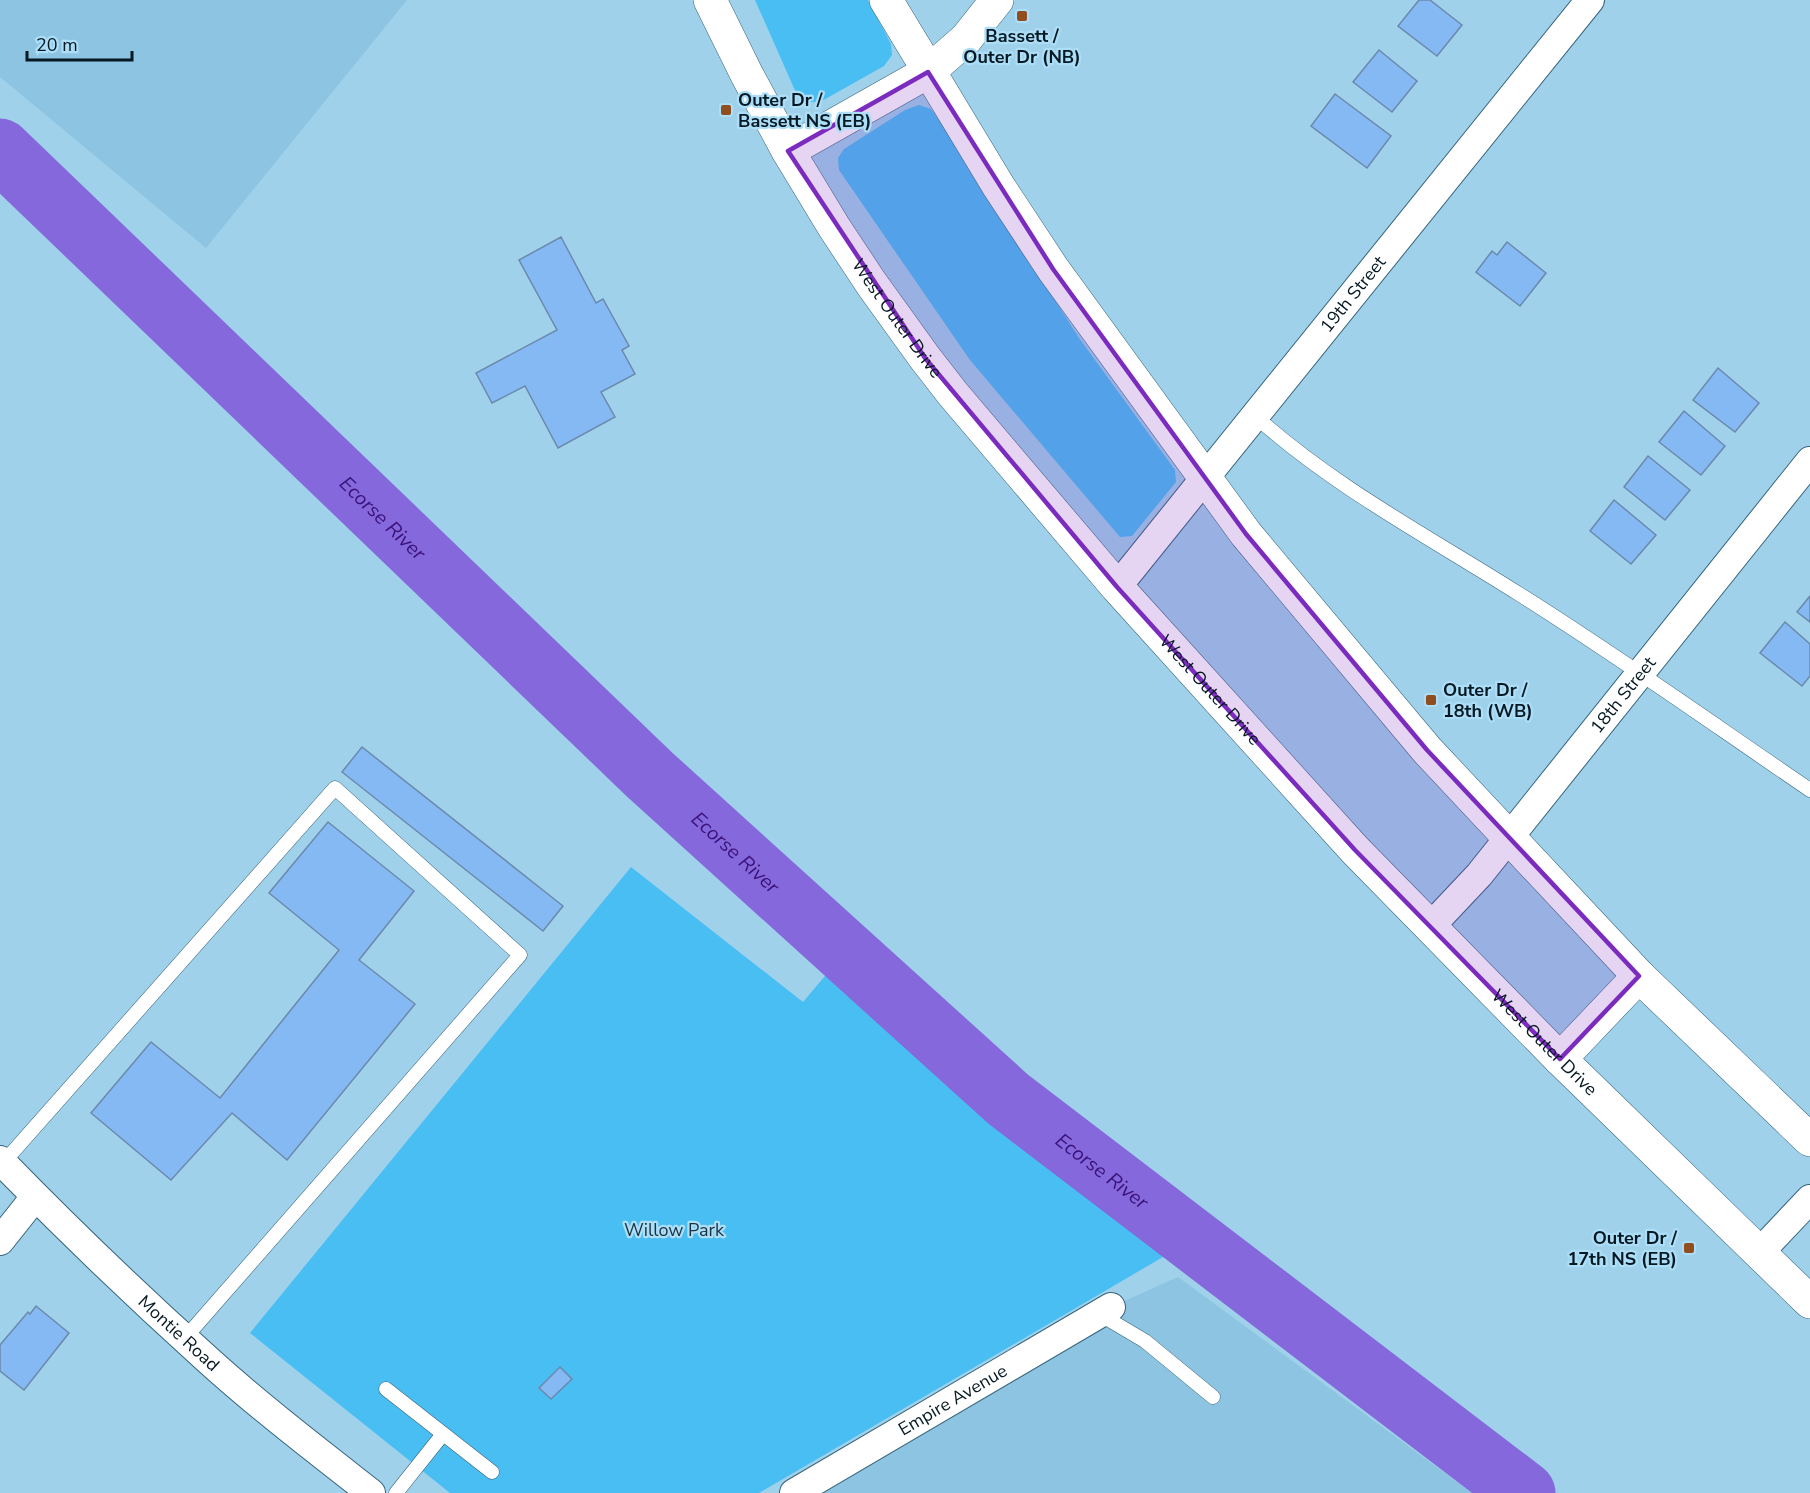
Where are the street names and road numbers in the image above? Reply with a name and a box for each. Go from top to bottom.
street label: 19th Street [1315,250,1392,338]
street label: West Outer Drive [846,254,948,383]
street label: West Outer Drive [1154,629,1266,750]
street label: 18th Street [1585,651,1661,738]
street label: West Outer Drive [1486,984,1603,1101]
street label: Montie Road [133,1290,225,1377]
street label: Empire Avenue [894,1359,1012,1441]

